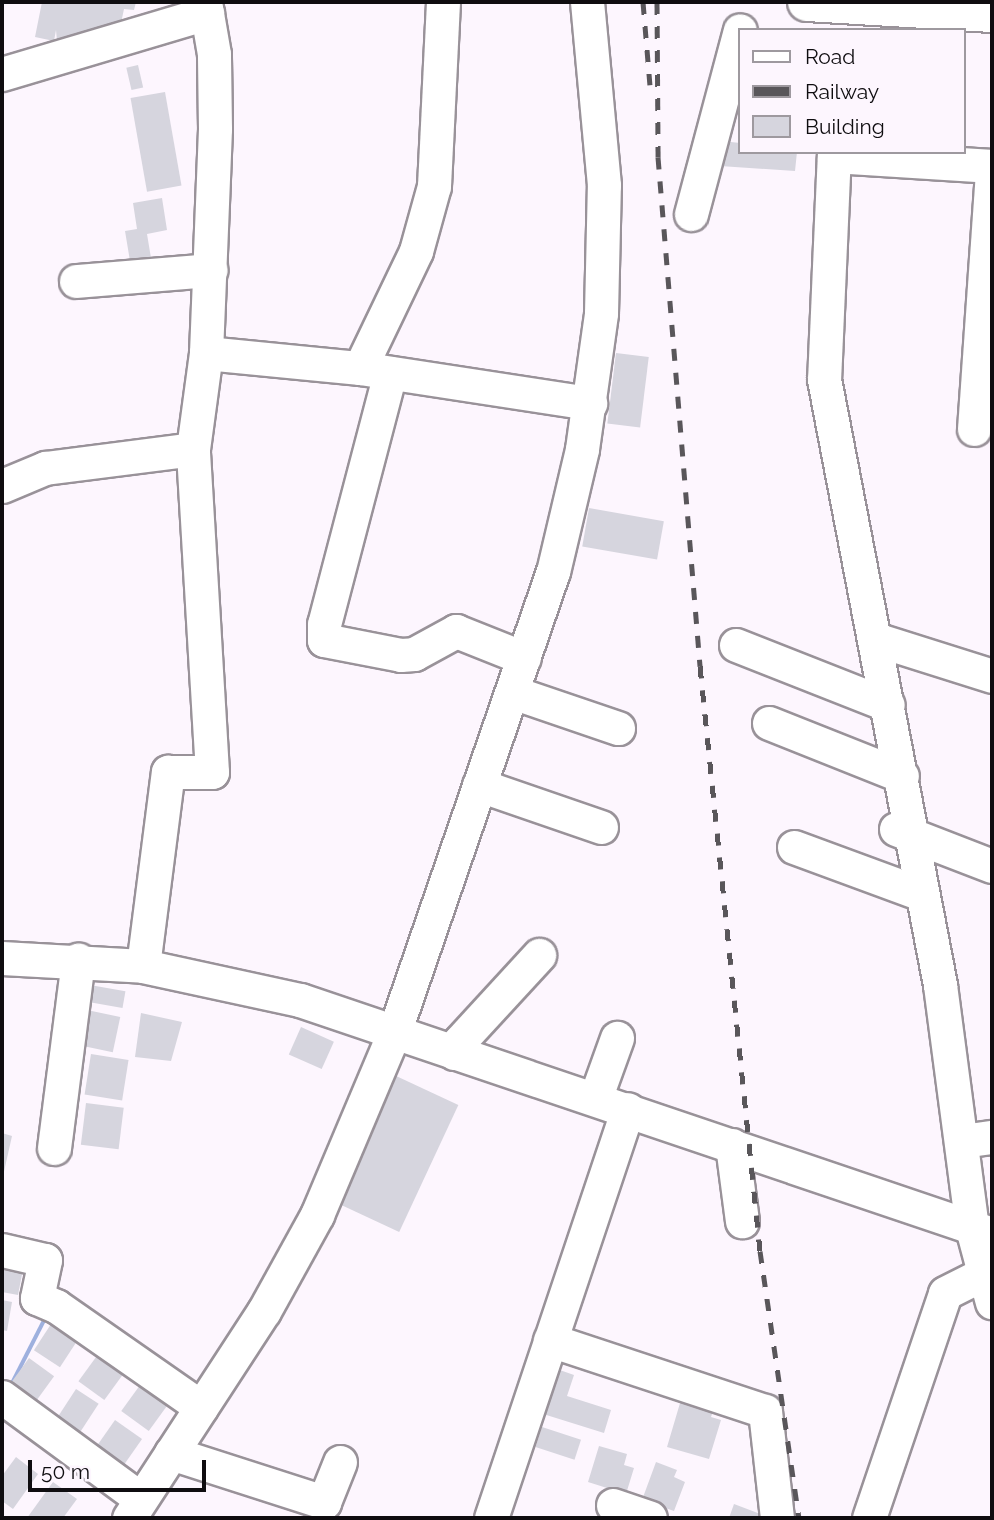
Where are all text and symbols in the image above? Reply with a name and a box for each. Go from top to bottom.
legend [738,28,966,154]
text: Road [805,44,855,69]
text: Railway [805,79,879,104]
text: Building [805,114,885,139]
scale bar [32,1446,210,1490]
text: 50 m [41,1459,90,1484]

